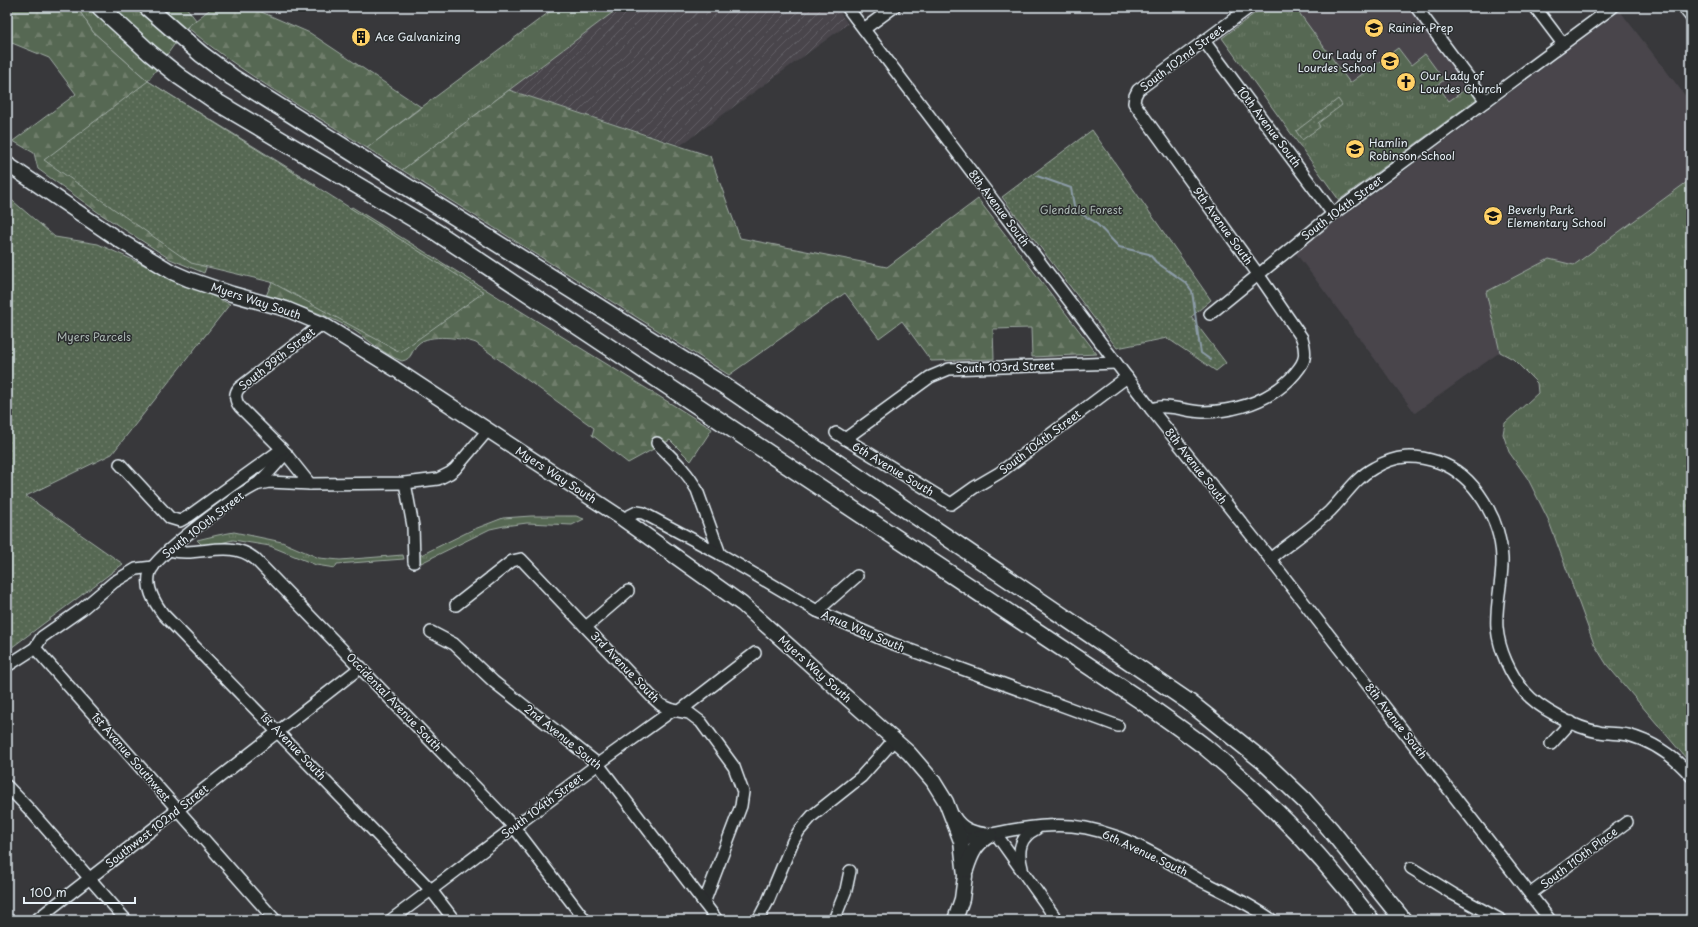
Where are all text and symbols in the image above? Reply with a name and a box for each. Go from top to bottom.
school or university icon: Rainier Prep [1363,17,1385,39]
place label: Rainier Prep [1388,19,1454,36]
street label: South 102nd Street [1136,20,1228,95]
building icon: Ace Galvanizing [350,26,372,48]
place label: Ace Galvanizing [375,28,461,45]
place label: Our Lady of Lourdes School [1298,46,1378,76]
school or university icon: Our Lady of Lourdes School [1379,50,1401,72]
place label: Our Lady of Lourdes Church [1420,67,1502,97]
church icon: Our Lady of Lourdes Church [1395,71,1417,93]
street label: 10th Avenue South [1233,83,1306,171]
place label: Hamlin Robinson School [1369,134,1455,164]
school or university icon: Hamlin Robinson School [1344,138,1366,160]
street label: 8th Avenue South [965,166,1034,250]
street label: South 104th Street [1297,171,1386,244]
street label: 9th Avenue South [1189,183,1257,268]
park label: Glendale Forest [1040,201,1123,218]
place label: Beverly Park Elementary School [1507,201,1606,231]
school or university icon: Beverly Park Elementary School [1482,205,1504,227]
street label: Myers Way South [209,278,303,323]
street label: South 99th Street [235,323,319,394]
park label: Myers Parcels [57,328,131,345]
street label: South 103rd Street [955,356,1055,377]
street label: South 104th Street [995,405,1084,478]
street label: 8th Avenue South [1161,424,1232,507]
street label: 6th Avenue South [849,437,937,500]
street label: Myers Way South [512,442,600,507]
street label: South 100th Street [158,487,248,562]
street label: Aqua Way South [819,605,908,656]
street label: 3rd Avenue South [587,627,664,706]
street label: Myers Way South [775,631,856,706]
street label: Occidental Avenue South [343,649,446,755]
street label: 8th Avenue South [1361,679,1432,762]
street label: 2nd Avenue South [521,700,606,773]
street label: 1st Avenue Southwest [88,708,175,805]
street label: 1st Avenue South [256,708,330,784]
street label: South 104th Street [497,769,586,842]
street label: Southwest 102nd Street [102,780,212,871]
street label: South 110th Place [1537,823,1621,892]
street label: 6th Avenue South [1100,825,1191,880]
scale bar [24,879,135,905]
text: 100 m [30,883,67,901]

